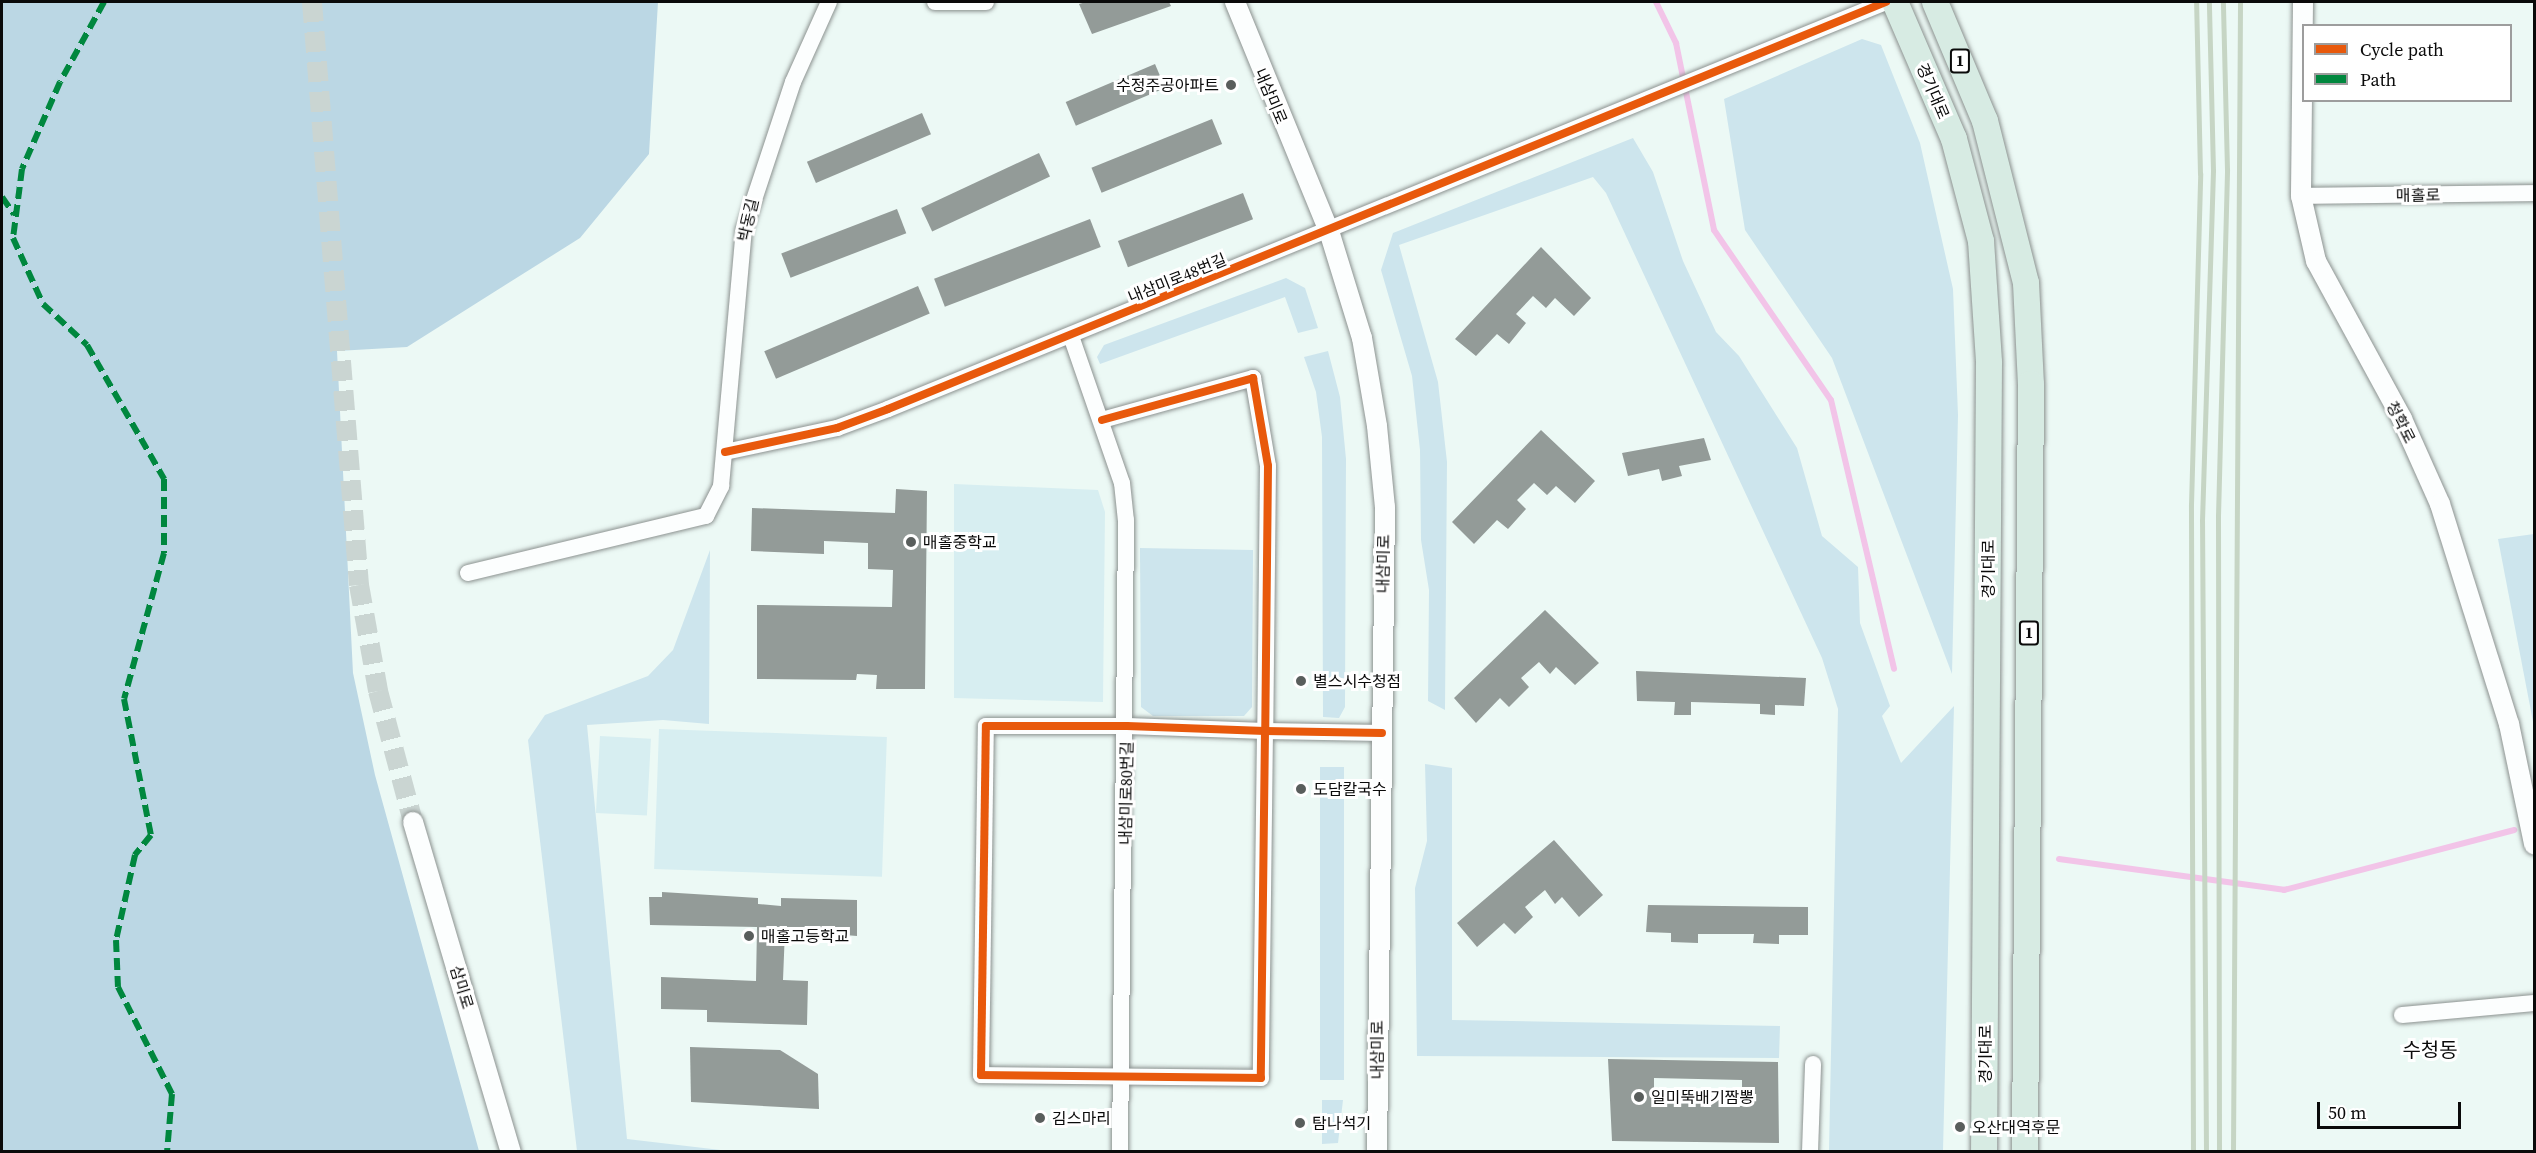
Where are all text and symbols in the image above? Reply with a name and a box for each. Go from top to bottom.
legend [2302,24,2512,102]
text: Cycle path [2360,37,2444,62]
road number: 1 [1950,49,1970,73]
street label: 경기대로 [1913,60,1953,122]
street label: 내삼미로 [1251,65,1291,127]
text: Path [2360,67,2396,92]
place label: 수정주공아파트 [1116,75,1219,95]
marker: 수정주공아파트 [1224,78,1238,92]
street label: 매홀로 [2396,185,2440,205]
street label: 박동길 [734,196,762,244]
street label: 내삼미로48번길 [1125,250,1229,306]
street label: 청학로 [2382,398,2420,446]
place label: 매홀중학교 [923,532,997,552]
street label: 내삼미로 [1373,534,1393,594]
marker: 매홀중학교 [904,535,918,549]
street label: 경기대로 [1978,540,1998,598]
road number: 1 [2018,621,2040,645]
place label: 별스시수청점 [1313,671,1401,691]
marker: 별스시수청점 [1294,674,1308,688]
street label: 내삼미로80번길 [1115,741,1137,845]
place label: 도담칼국수 [1313,779,1387,799]
marker: 도담칼국수 [1294,782,1308,796]
place label: 매홀고등학교 [761,926,849,946]
marker: 매홀고등학교 [742,929,756,943]
street label: 삼미로 [446,963,478,1011]
street label: 내삼미로 [1367,1021,1387,1079]
street label: 경기대로 [1975,1025,1995,1083]
district label: 수청동 [2402,1038,2458,1062]
place label: 일미뚝배기짬뽕 [1651,1087,1754,1107]
marker: 일미뚝배기짬뽕 [1632,1090,1646,1104]
scale bar [2320,1090,2464,1128]
text: 50 m [2328,1100,2366,1125]
place label: 김스마리 [1052,1108,1111,1128]
marker: 김스마리 [1033,1111,1047,1125]
place label: 탐나석기 [1312,1113,1371,1133]
marker: 탐나석기 [1293,1116,1307,1130]
place label: 오산대역후문 [1972,1117,2060,1137]
marker: 오산대역후문 [1953,1120,1967,1134]

